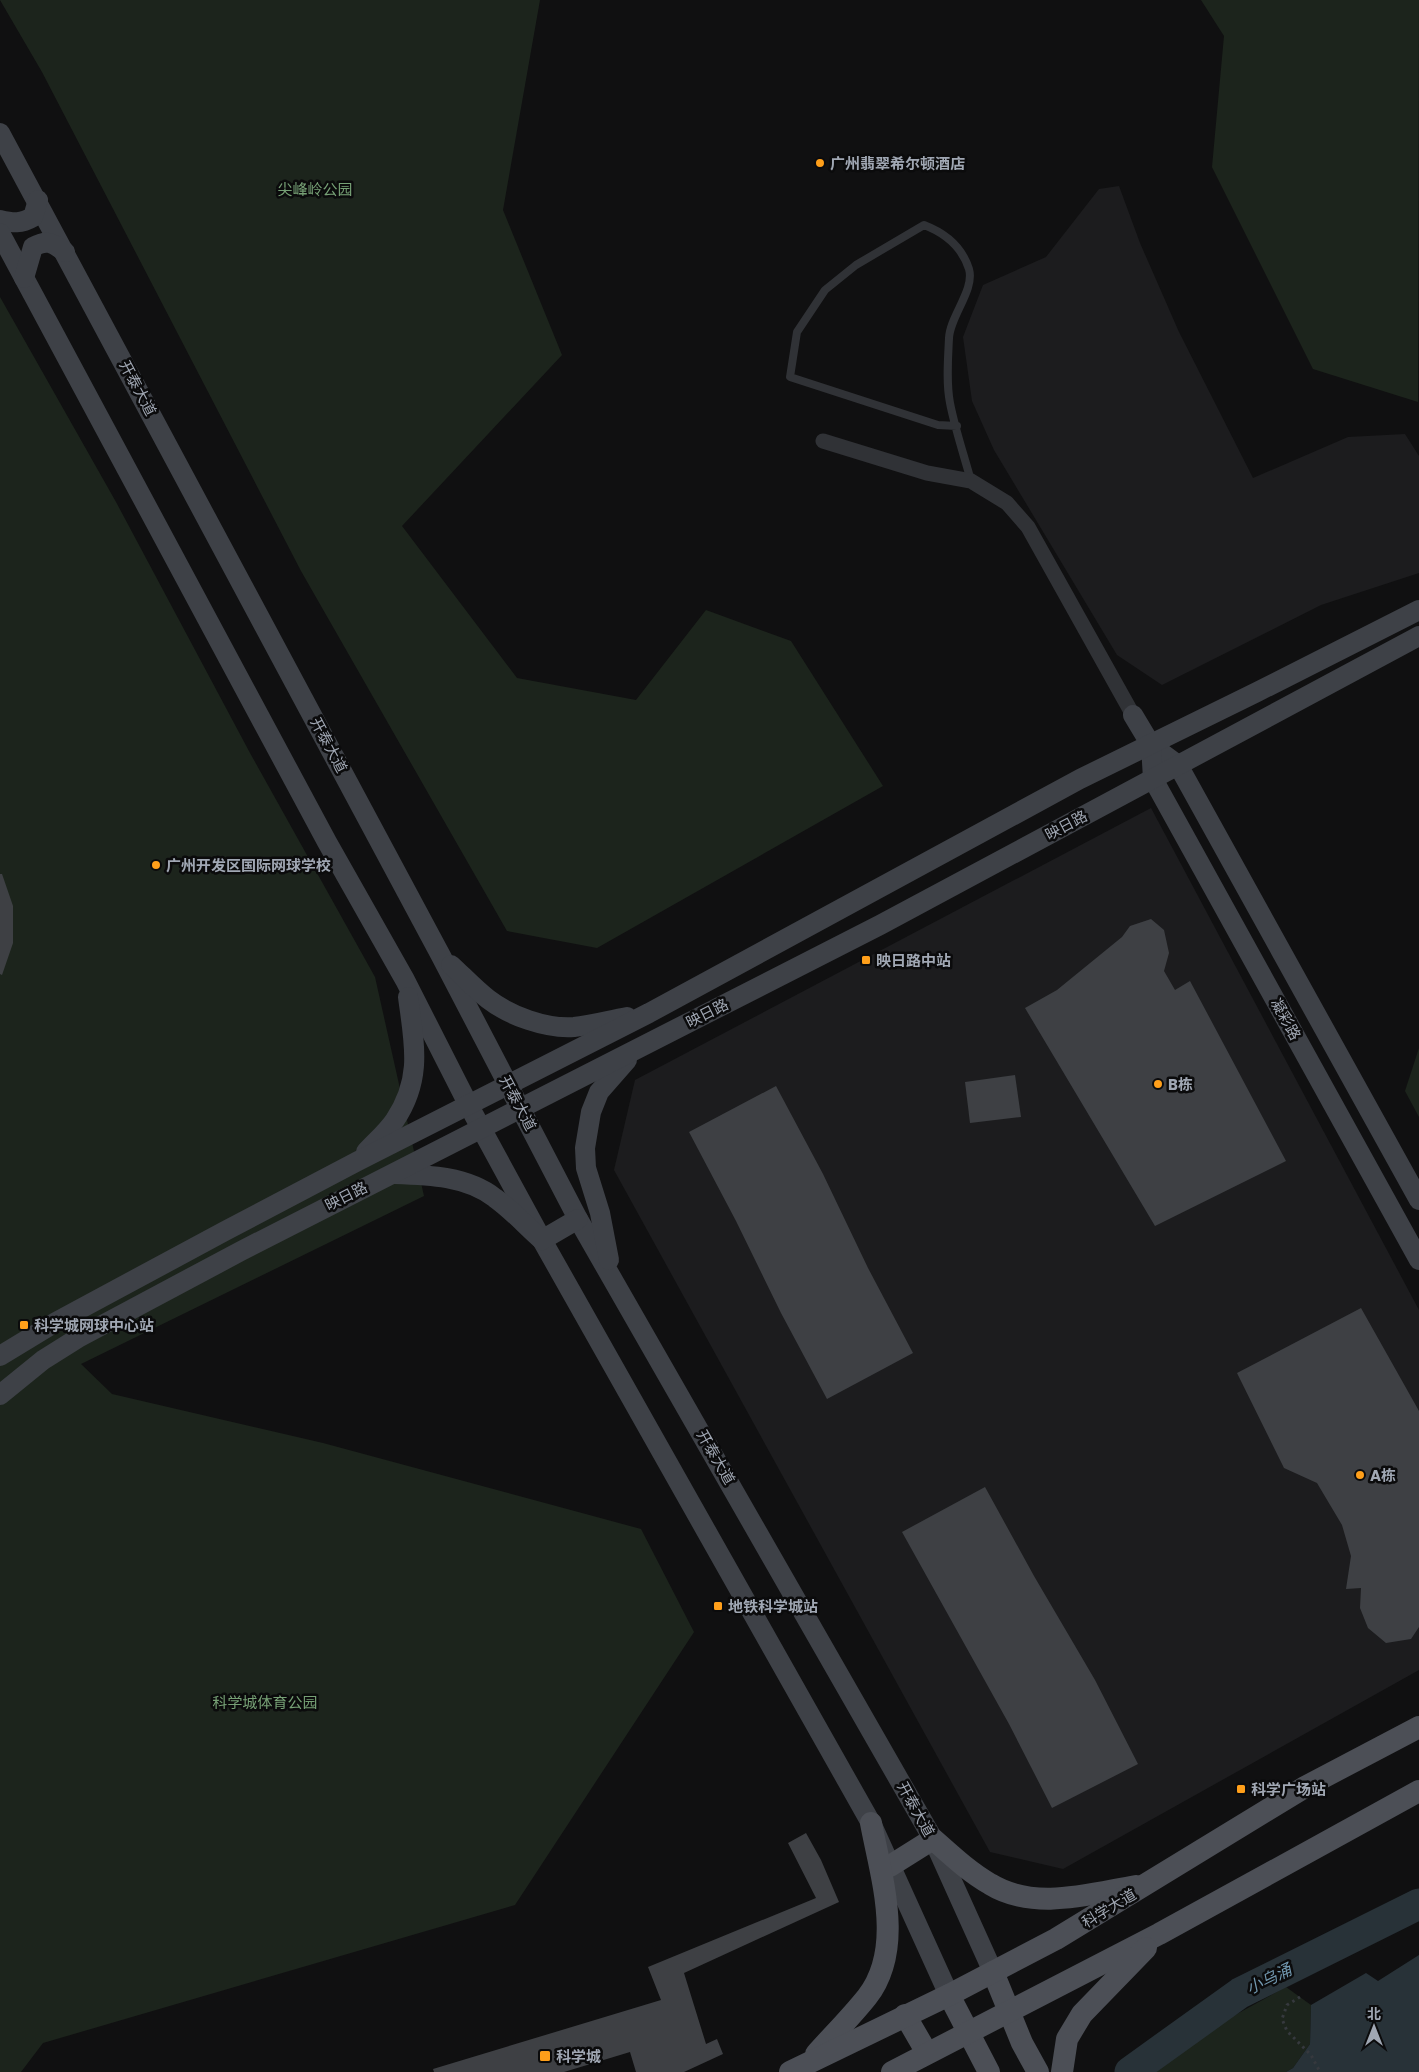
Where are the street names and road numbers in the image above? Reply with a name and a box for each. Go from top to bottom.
street label: 开泰大道 [115,357,161,419]
street label: 开泰大道 [306,714,352,776]
street label: 映日路 [1041,805,1091,845]
street label: 映日路 [682,993,732,1033]
street label: 凝彩路 [1266,994,1306,1044]
street label: 开泰大道 [495,1072,541,1134]
street label: 映日路 [321,1176,371,1216]
street label: 开泰大道 [692,1426,740,1488]
street label: 开泰大道 [892,1778,940,1840]
street label: 科学大道 [1078,1884,1140,1932]

